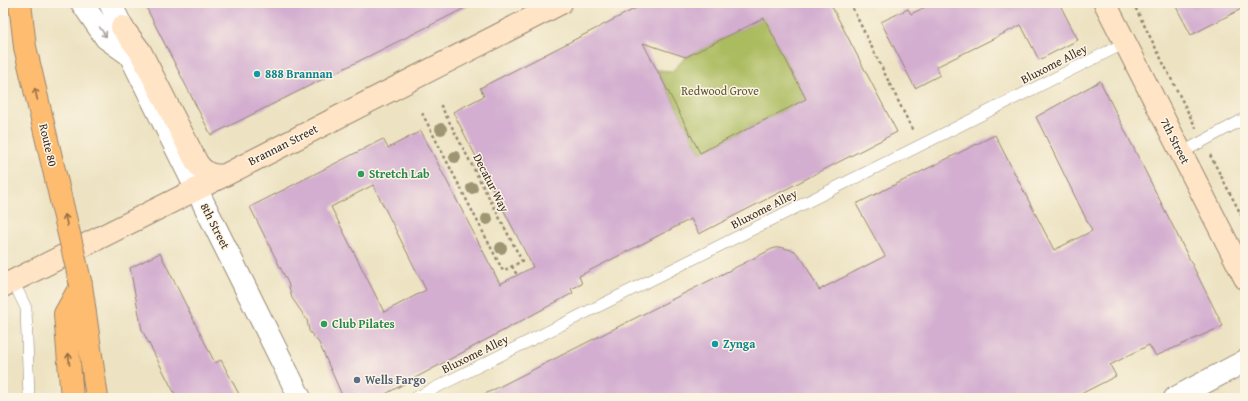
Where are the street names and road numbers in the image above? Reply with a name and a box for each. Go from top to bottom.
street label: Bluxome Alley [1018,40,1090,88]
street label: 7th Street [1157,115,1195,167]
street label: Brannan Street [245,119,321,169]
street label: Route 80 [35,122,62,168]
street label: Decatur Way [469,151,513,215]
street label: Bluxome Alley [728,185,800,233]
street label: 8th Street [197,200,235,252]
street label: Bluxome Alley [439,330,511,377]

